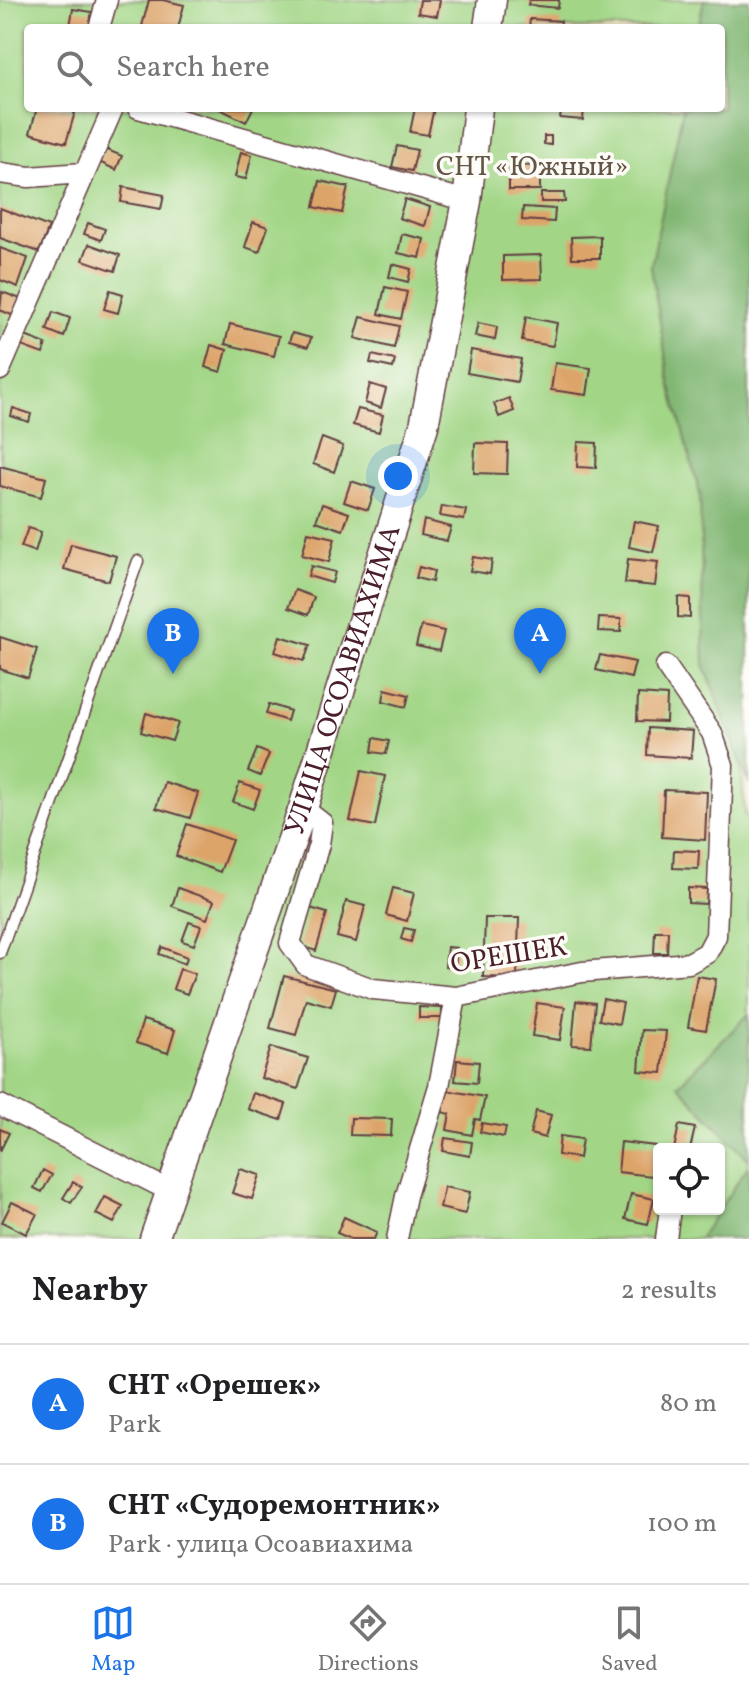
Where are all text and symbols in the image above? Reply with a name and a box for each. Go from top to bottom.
search box [24,24,725,112]
icon: search [52,46,96,90]
text: Search here [116,47,270,89]
park label: СНТ «Южный» [436,148,628,187]
your location [378,456,418,496]
street label: УЛИЦА ОСОАВИАХИМА [275,520,411,841]
pin: B [147,608,199,674]
pin: A [514,608,566,674]
street label: ОРЕШЕК [448,928,570,984]
map controls [653,1143,725,1215]
button: locate [653,1143,725,1215]
text: Nearby [32,1268,148,1315]
text: 2 results [621,1273,717,1309]
text: СНТ «Орешек» [108,1365,322,1407]
text: A [49,1386,67,1422]
text: 80 m [660,1386,717,1422]
text: Park [108,1407,161,1443]
text: СНТ «Судоремонтник» [108,1485,441,1527]
text: B [49,1506,67,1542]
text: 100 m [647,1506,717,1542]
text: Park · улица Осоавиахима [108,1527,413,1563]
tab: Map [91,1601,135,1680]
tab: Directions [318,1601,419,1680]
tab: Saved [601,1601,658,1680]

